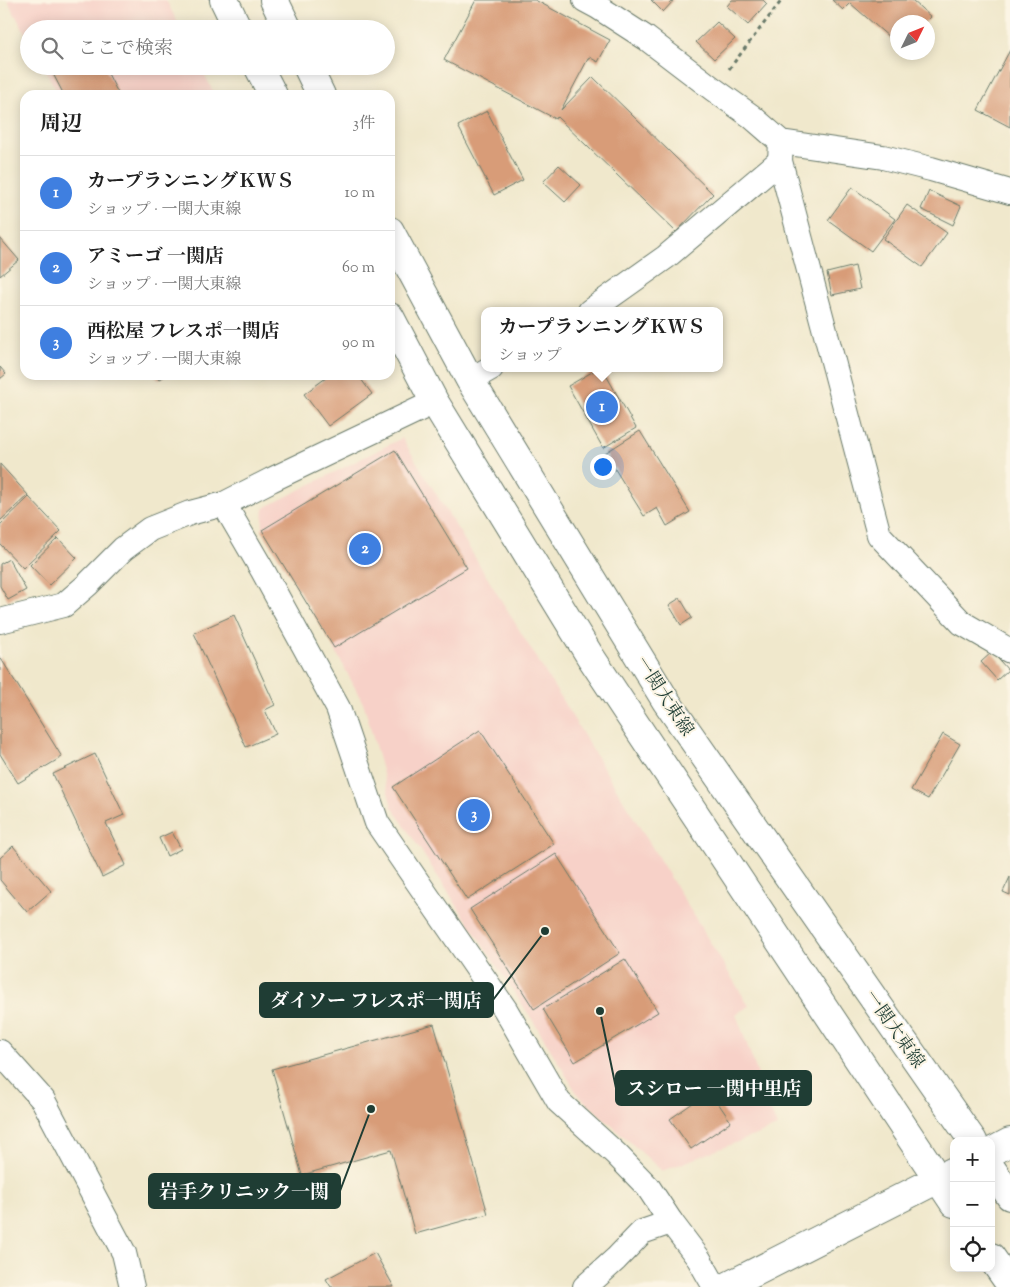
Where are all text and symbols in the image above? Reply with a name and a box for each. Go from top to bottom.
north arrow [890,15,935,60]
search box [20,20,395,75]
icon: search [38,34,66,62]
text: ここで検索 [78,36,173,63]
text: 周辺 [40,110,82,140]
text: 3件 [353,113,375,136]
text: カープランニングＫＷＳ [87,169,295,196]
text: 1 [53,182,59,205]
text: 10 m [345,182,375,205]
text: ショップ · 一関大東線 [87,199,242,222]
text: アミーゴ 一関店 [87,244,224,271]
text: 2 [52,257,60,280]
text: 60 m [342,257,375,280]
text: ショップ · 一関大東線 [87,274,242,297]
popup [481,307,723,372]
text: カープランニングＫＷＳ [498,315,706,342]
text: 西松屋 フレスポ一関店 [87,319,280,346]
text: 3 [53,332,59,355]
text: 90 m [342,332,375,355]
text: ショップ [498,345,562,368]
text: ショップ · 一関大東線 [87,349,242,372]
pin: 1 [586,388,618,426]
your location [590,454,616,480]
pin: 2 [349,530,381,568]
street label: 一関大東線 [628,652,699,742]
pin: 3 [458,796,490,834]
callout: ダイソー フレスポ一関店 [260,983,493,1017]
street label: 一関大東線 [857,986,930,1074]
text: ダイソー フレスポ一関店 [270,989,482,1016]
callout: スシロー 一関中里店 [616,1071,811,1105]
text: スシロー 一関中里店 [626,1077,802,1104]
map controls [950,1137,995,1272]
button: + [950,1137,995,1182]
callout: 岩手クリニック一関 [149,1174,340,1208]
text: 岩手クリニック一関 [159,1180,329,1207]
button: − [950,1182,995,1227]
button: locate [950,1227,995,1272]

